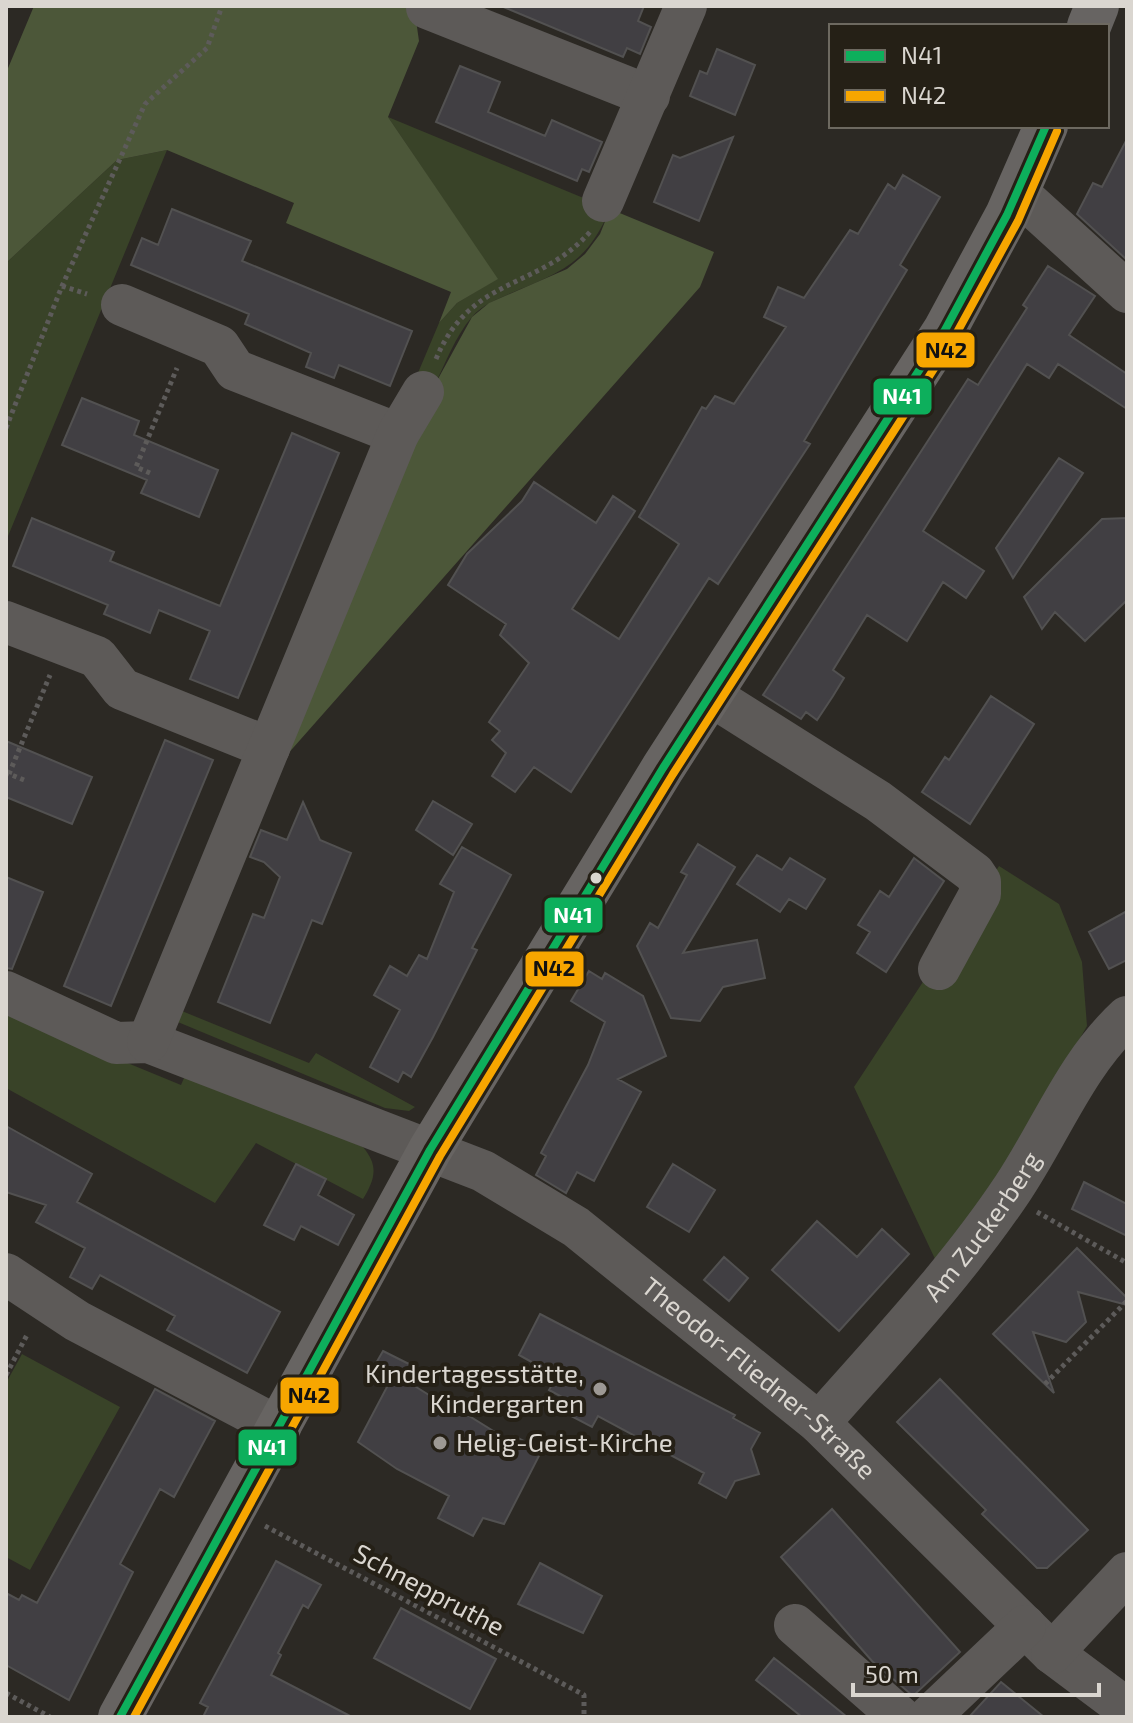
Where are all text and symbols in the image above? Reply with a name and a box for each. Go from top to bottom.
legend [829,24,1109,128]
text: N41 [901,40,942,69]
text: N42 [901,80,946,109]
line badge: N42 [915,331,976,369]
text: N42 [925,336,967,362]
line badge: N41 [872,377,933,416]
text: N41 [882,382,922,408]
unlabelled marker [588,870,604,886]
line badge: N41 [543,896,604,934]
text: N41 [553,901,593,927]
line badge: N42 [524,950,585,988]
text: N42 [533,954,575,980]
street label: Am Zuckerberg [916,1145,1046,1307]
street label: Theodor-Fliedner-Straße [636,1269,883,1485]
place label: Kindertagesstätte, Kindergarten [365,1357,584,1418]
line badge: N42 [279,1376,340,1415]
marker: Kindertagesstätte, Kindergarten [591,1380,609,1398]
text: N42 [288,1381,330,1407]
place label: Helig-Geist-Kirche [456,1426,673,1457]
line badge: N41 [237,1428,298,1467]
text: N41 [247,1433,287,1459]
marker: Helig-Geist-Kirche [431,1434,449,1452]
street label: Schneppruthe [349,1536,510,1641]
scale bar [853,1647,1099,1697]
text: 50 m [865,1659,919,1688]

